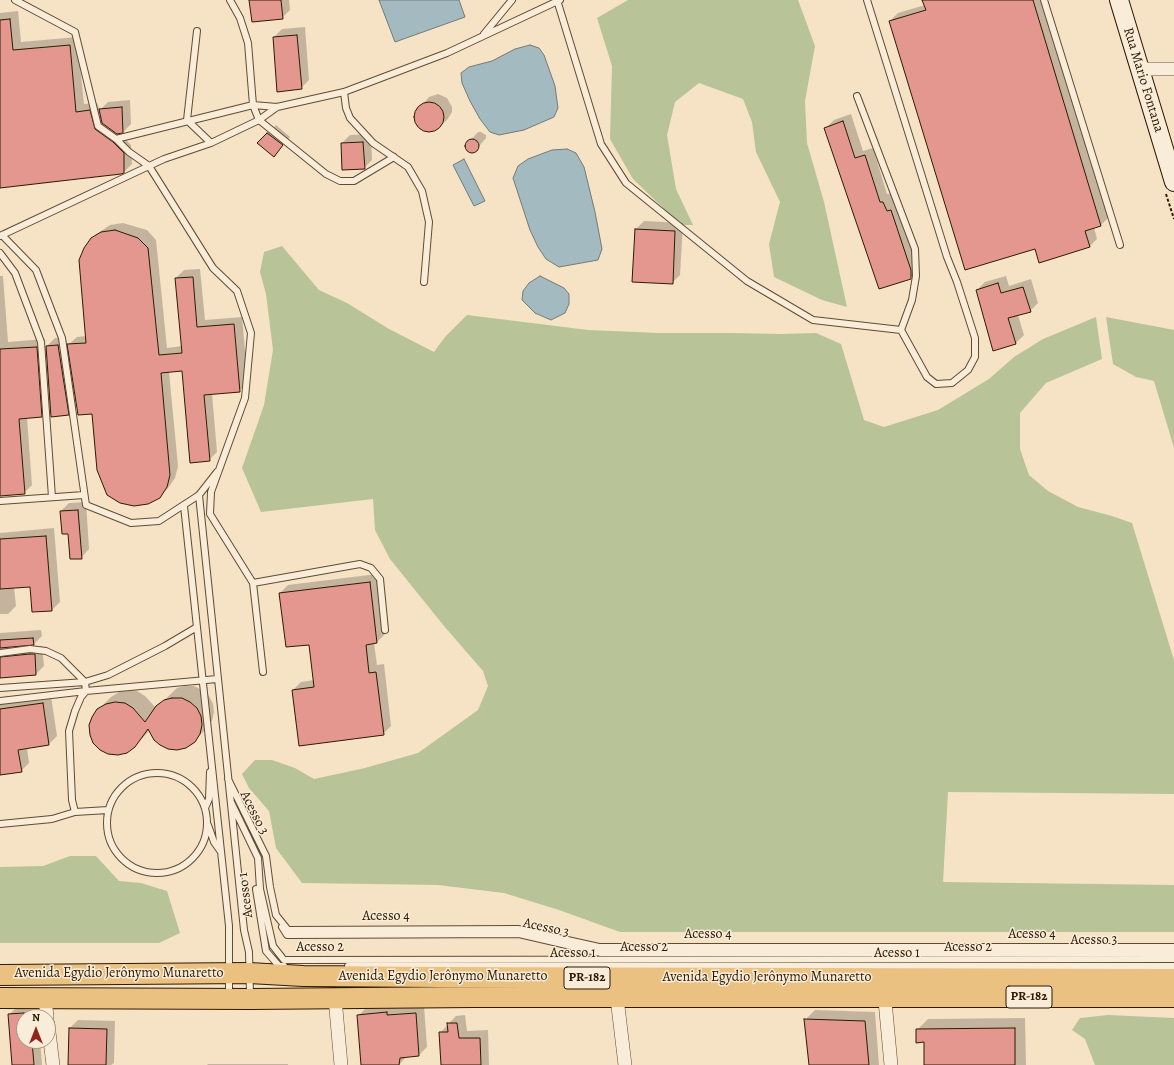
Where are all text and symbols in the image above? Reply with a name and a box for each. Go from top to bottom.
street label: Rua Mario Fontana [1119,26,1167,134]
street label: Acesso 3 [236,788,272,838]
street label: Acesso 1 [235,871,257,919]
street label: Acesso 4 [362,909,410,925]
street label: Acesso 3 [521,915,571,941]
street label: Acesso 4 [684,927,732,943]
street label: Acesso 4 [1008,927,1056,943]
street label: Acesso 3 [1071,933,1117,949]
street label: Acesso 2 [296,940,344,956]
street label: Acesso 2 [620,940,668,956]
street label: Acesso 2 [944,940,992,956]
street label: Acesso 1 [550,946,596,962]
street label: Acesso 1 [874,946,920,962]
street label: Avenida Egydio Jerônymo Munaretto [14,966,224,982]
road number: PR-182 [564,967,610,989]
street label: Avenida Egydio Jerônymo Munaretto [338,969,548,985]
street label: Avenida Egydio Jerônymo Munaretto [662,970,872,986]
road number: PR-182 [1006,986,1052,1008]
north arrow [16,1009,56,1049]
text: N [32,1010,40,1025]

